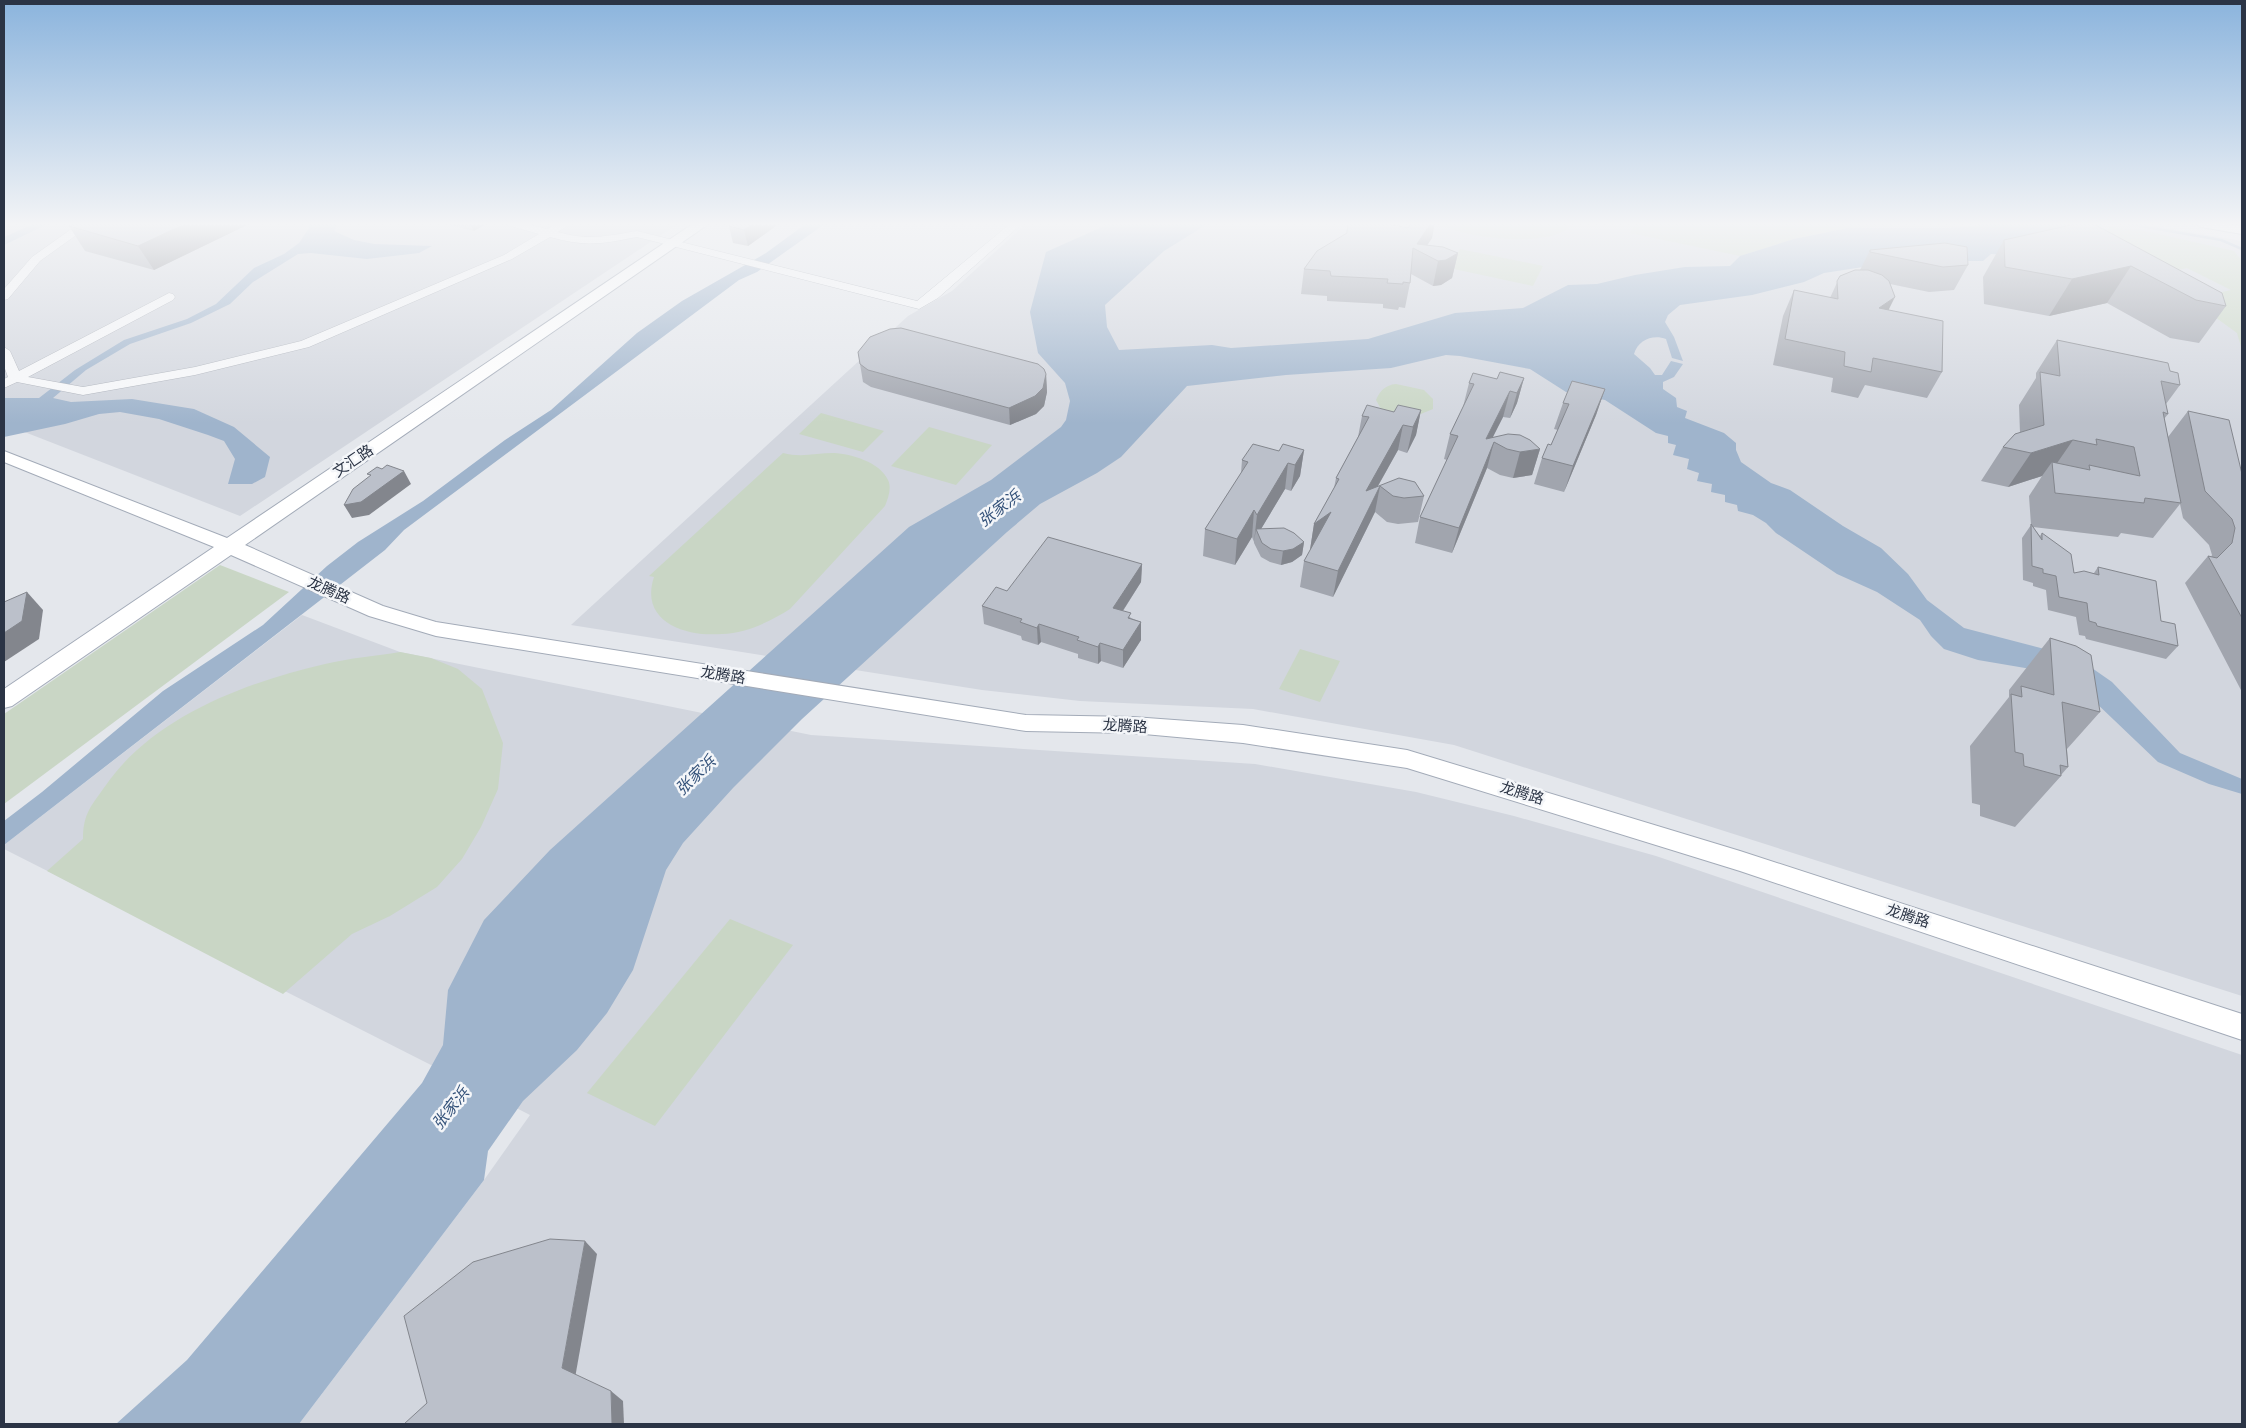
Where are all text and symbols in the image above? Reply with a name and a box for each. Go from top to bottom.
street label: 文汇路 [329,440,377,481]
water label: 张家浜 [974,484,1026,530]
street label: 龙腾路 [305,572,354,607]
street label: 龙腾路 [699,662,747,687]
street label: 龙腾路 [1102,715,1148,736]
water label: 张家浜 [671,750,721,799]
street label: 龙腾路 [1498,777,1546,808]
street label: 龙腾路 [1884,900,1932,932]
water label: 张家浜 [427,1081,474,1133]

